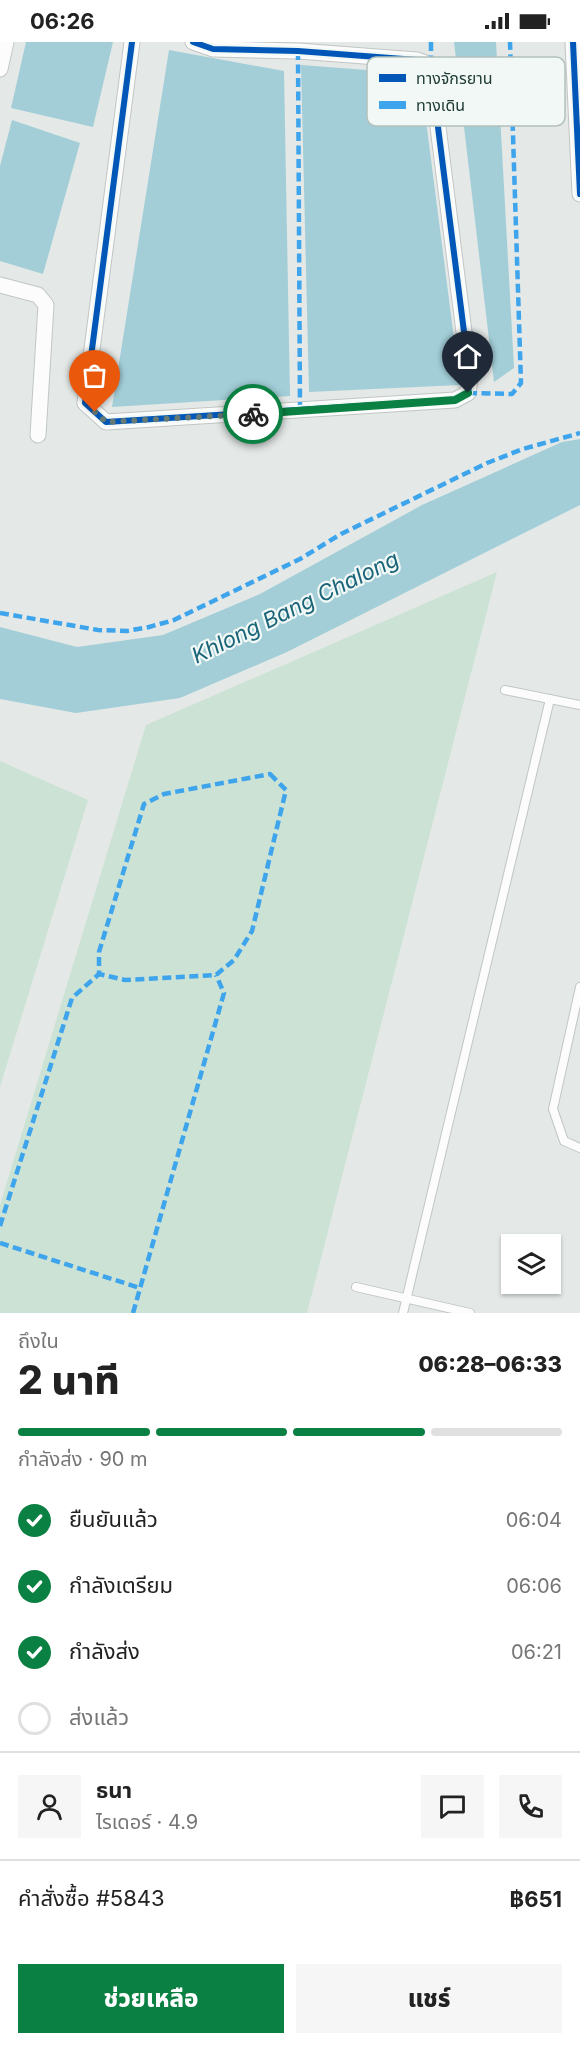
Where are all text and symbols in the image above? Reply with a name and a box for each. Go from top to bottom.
text: 06:26 [30,8,95,34]
legend [367,57,565,126]
text: ทางจักรยาน [416,68,493,88]
text: ทางเดิน [416,95,465,115]
pin [442,331,493,393]
icon: home [451,340,484,373]
pin [69,350,120,412]
icon: bag [78,359,111,392]
courier [223,384,283,444]
icon: bike [237,398,270,431]
water label: Khlong Bang Chalong [187,546,403,668]
map controls [501,1234,561,1294]
button: layers [501,1234,561,1294]
text: ถึงใน [18,1329,59,1353]
text: 06:28–06:33 [418,1351,562,1377]
text: 2 นาที [18,1356,120,1403]
text: กำลังส่ง · 90 m [18,1447,148,1471]
icon: check [18,1504,51,1537]
text: ยืนยันแล้ว [69,1506,158,1532]
text: 06:04 [506,1508,562,1532]
icon: check [18,1570,51,1603]
text: กำลังเตรียม [69,1572,173,1598]
text: 06:06 [506,1574,562,1598]
icon: check [18,1636,51,1669]
text: กำลังส่ง [69,1638,140,1664]
text: 06:21 [511,1640,562,1664]
text: ส่งแล้ว [69,1704,129,1730]
button: person [18,1775,81,1838]
button: chat [421,1775,484,1838]
button: phone [499,1775,562,1838]
text: ธนา [96,1777,132,1803]
text: ไรเดอร์ · 4.9 [96,1810,198,1834]
text: คำสั่งซื้อ #5843 [18,1885,165,1911]
text: ฿651 [510,1886,562,1912]
button: ช่วยเหลือ [18,1964,284,2033]
button: แชร์ [296,1964,562,2033]

